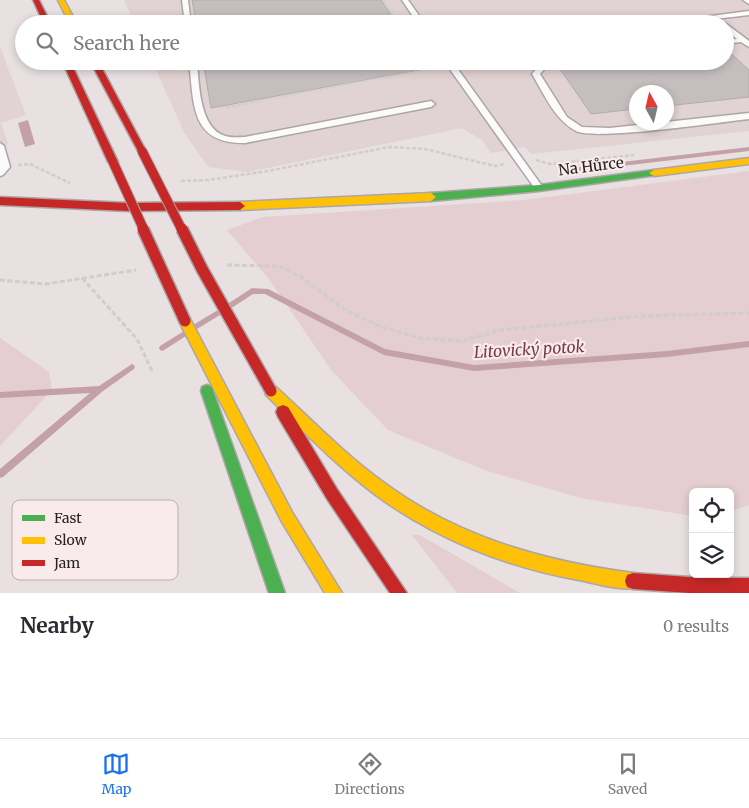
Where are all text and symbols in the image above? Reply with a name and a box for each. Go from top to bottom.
search box [15,15,734,70]
icon: search [33,29,61,57]
text: Search here [73,31,180,55]
north arrow [629,85,674,130]
street label: Na Hůrce [557,153,625,179]
water label: Litovický potok [473,336,585,362]
map controls [689,488,734,578]
button: locate [689,488,734,533]
legend [12,500,178,580]
text: Fast [54,509,82,527]
text: Slow [54,531,87,549]
button: layers [689,533,734,578]
text: Jam [53,554,80,572]
text: Nearby [20,612,94,639]
text: 0 results [663,616,729,636]
tab: Map [102,750,131,798]
tab: Directions [335,750,405,798]
tab: Saved [608,750,647,798]

